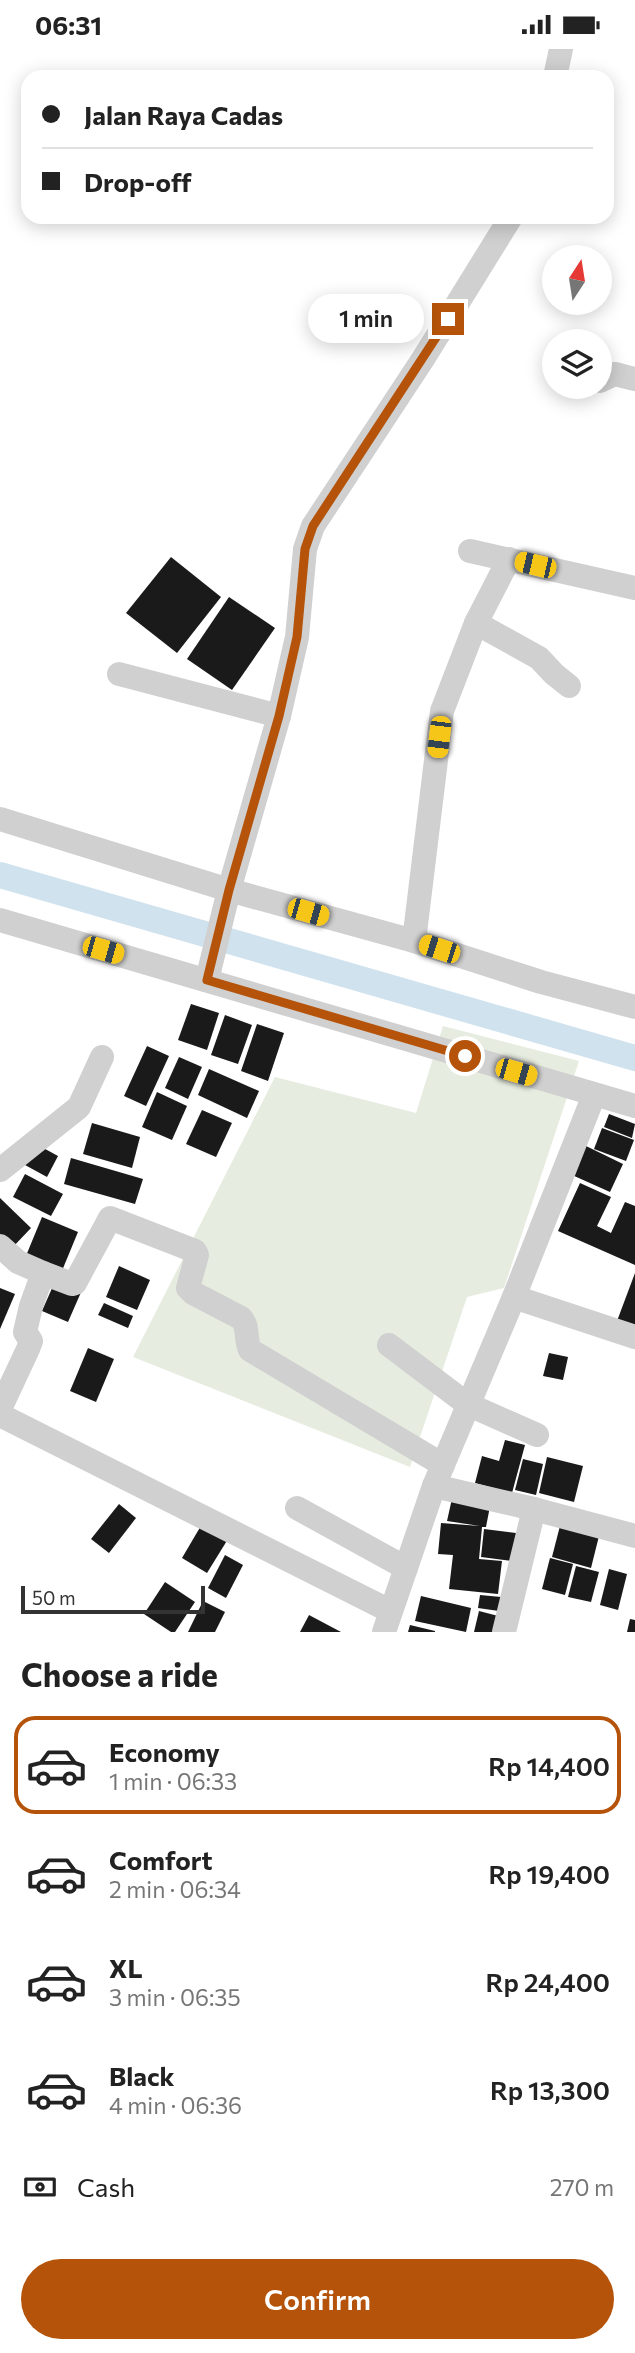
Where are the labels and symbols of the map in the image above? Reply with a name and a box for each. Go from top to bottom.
north arrow [542,245,612,315]
callout: 1 min [308,295,424,343]
route end [432,303,464,335]
car [513,550,558,580]
car [427,715,452,759]
car [285,896,332,928]
car [416,933,463,965]
car [80,934,127,966]
route start [449,1040,481,1072]
car [493,1056,540,1088]
scale bar [21,1583,205,1615]

